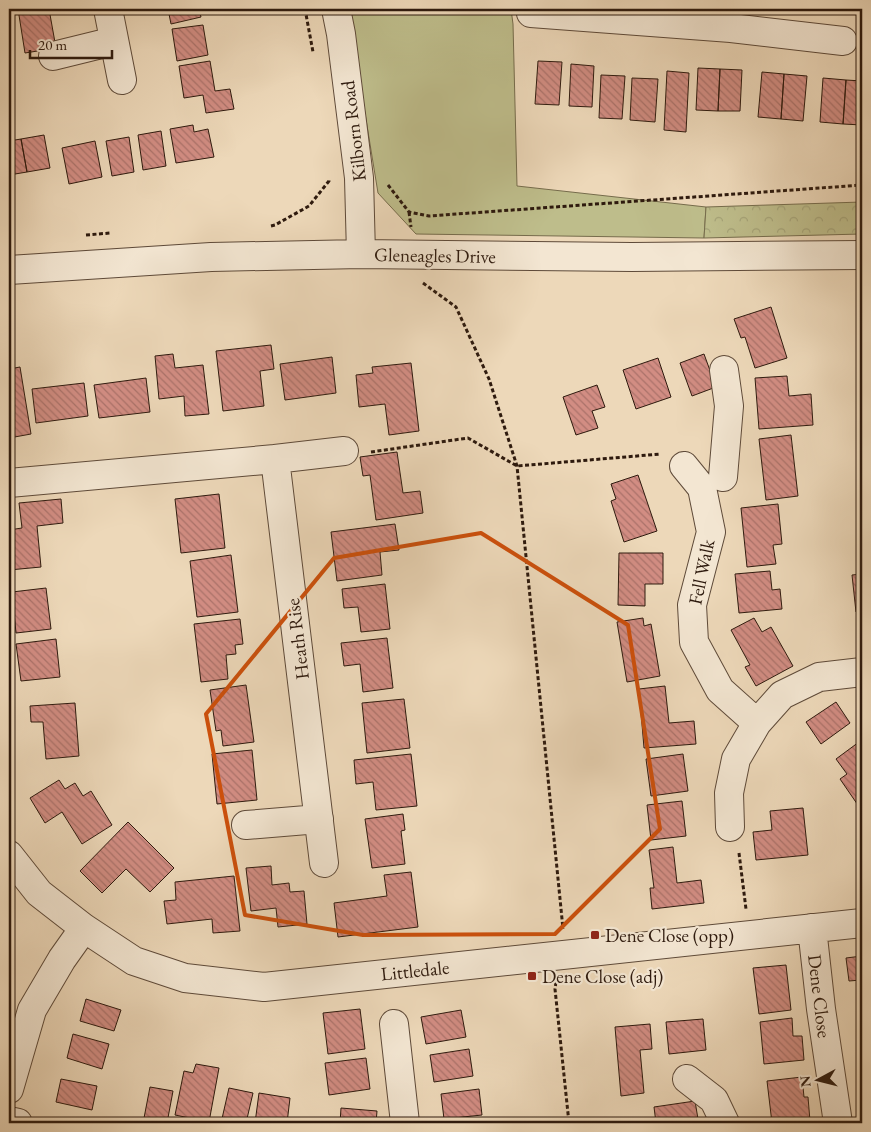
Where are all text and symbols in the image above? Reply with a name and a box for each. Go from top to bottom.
scale bar [30,28,112,60]
text: 20 m [38,35,67,54]
street label: Kilborn Road [335,79,372,183]
street label: Gleneagles Drive [374,242,496,269]
street label: Fell Walk [682,536,721,607]
street label: Heath Rise [280,597,315,681]
place label: Dene Close (opp) [605,923,734,948]
marker: Dene Close (opp) [589,929,601,941]
street label: Dene Close [802,953,837,1039]
street label: Littledale [380,954,450,987]
place label: Dene Close (adj) [542,964,663,989]
marker: Dene Close (adj) [526,970,538,982]
north arrow [794,1054,844,1104]
text: N [795,1074,815,1088]

